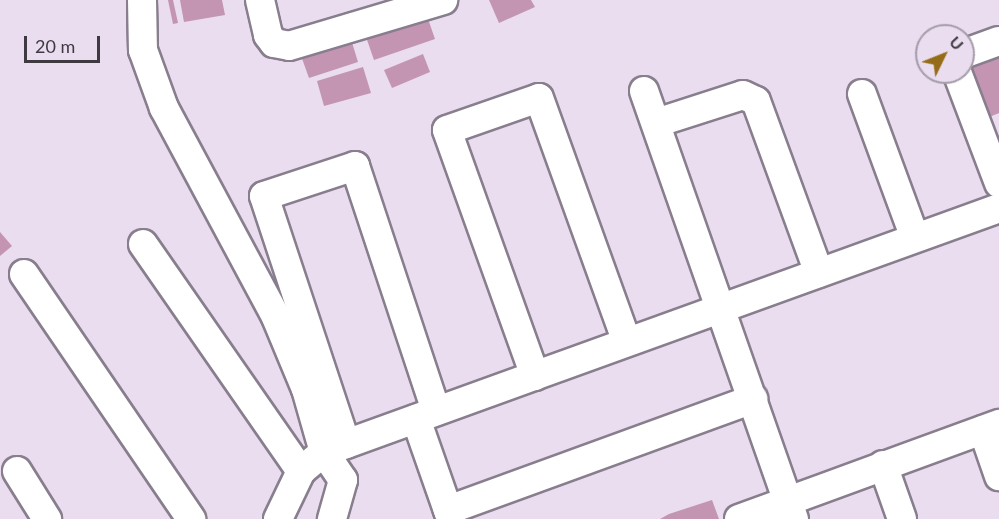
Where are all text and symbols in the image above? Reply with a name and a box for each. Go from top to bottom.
scale bar [27,24,104,62]
north arrow [915,24,975,84]
text: U [946,32,968,54]
text: 20 m [35,35,75,57]

